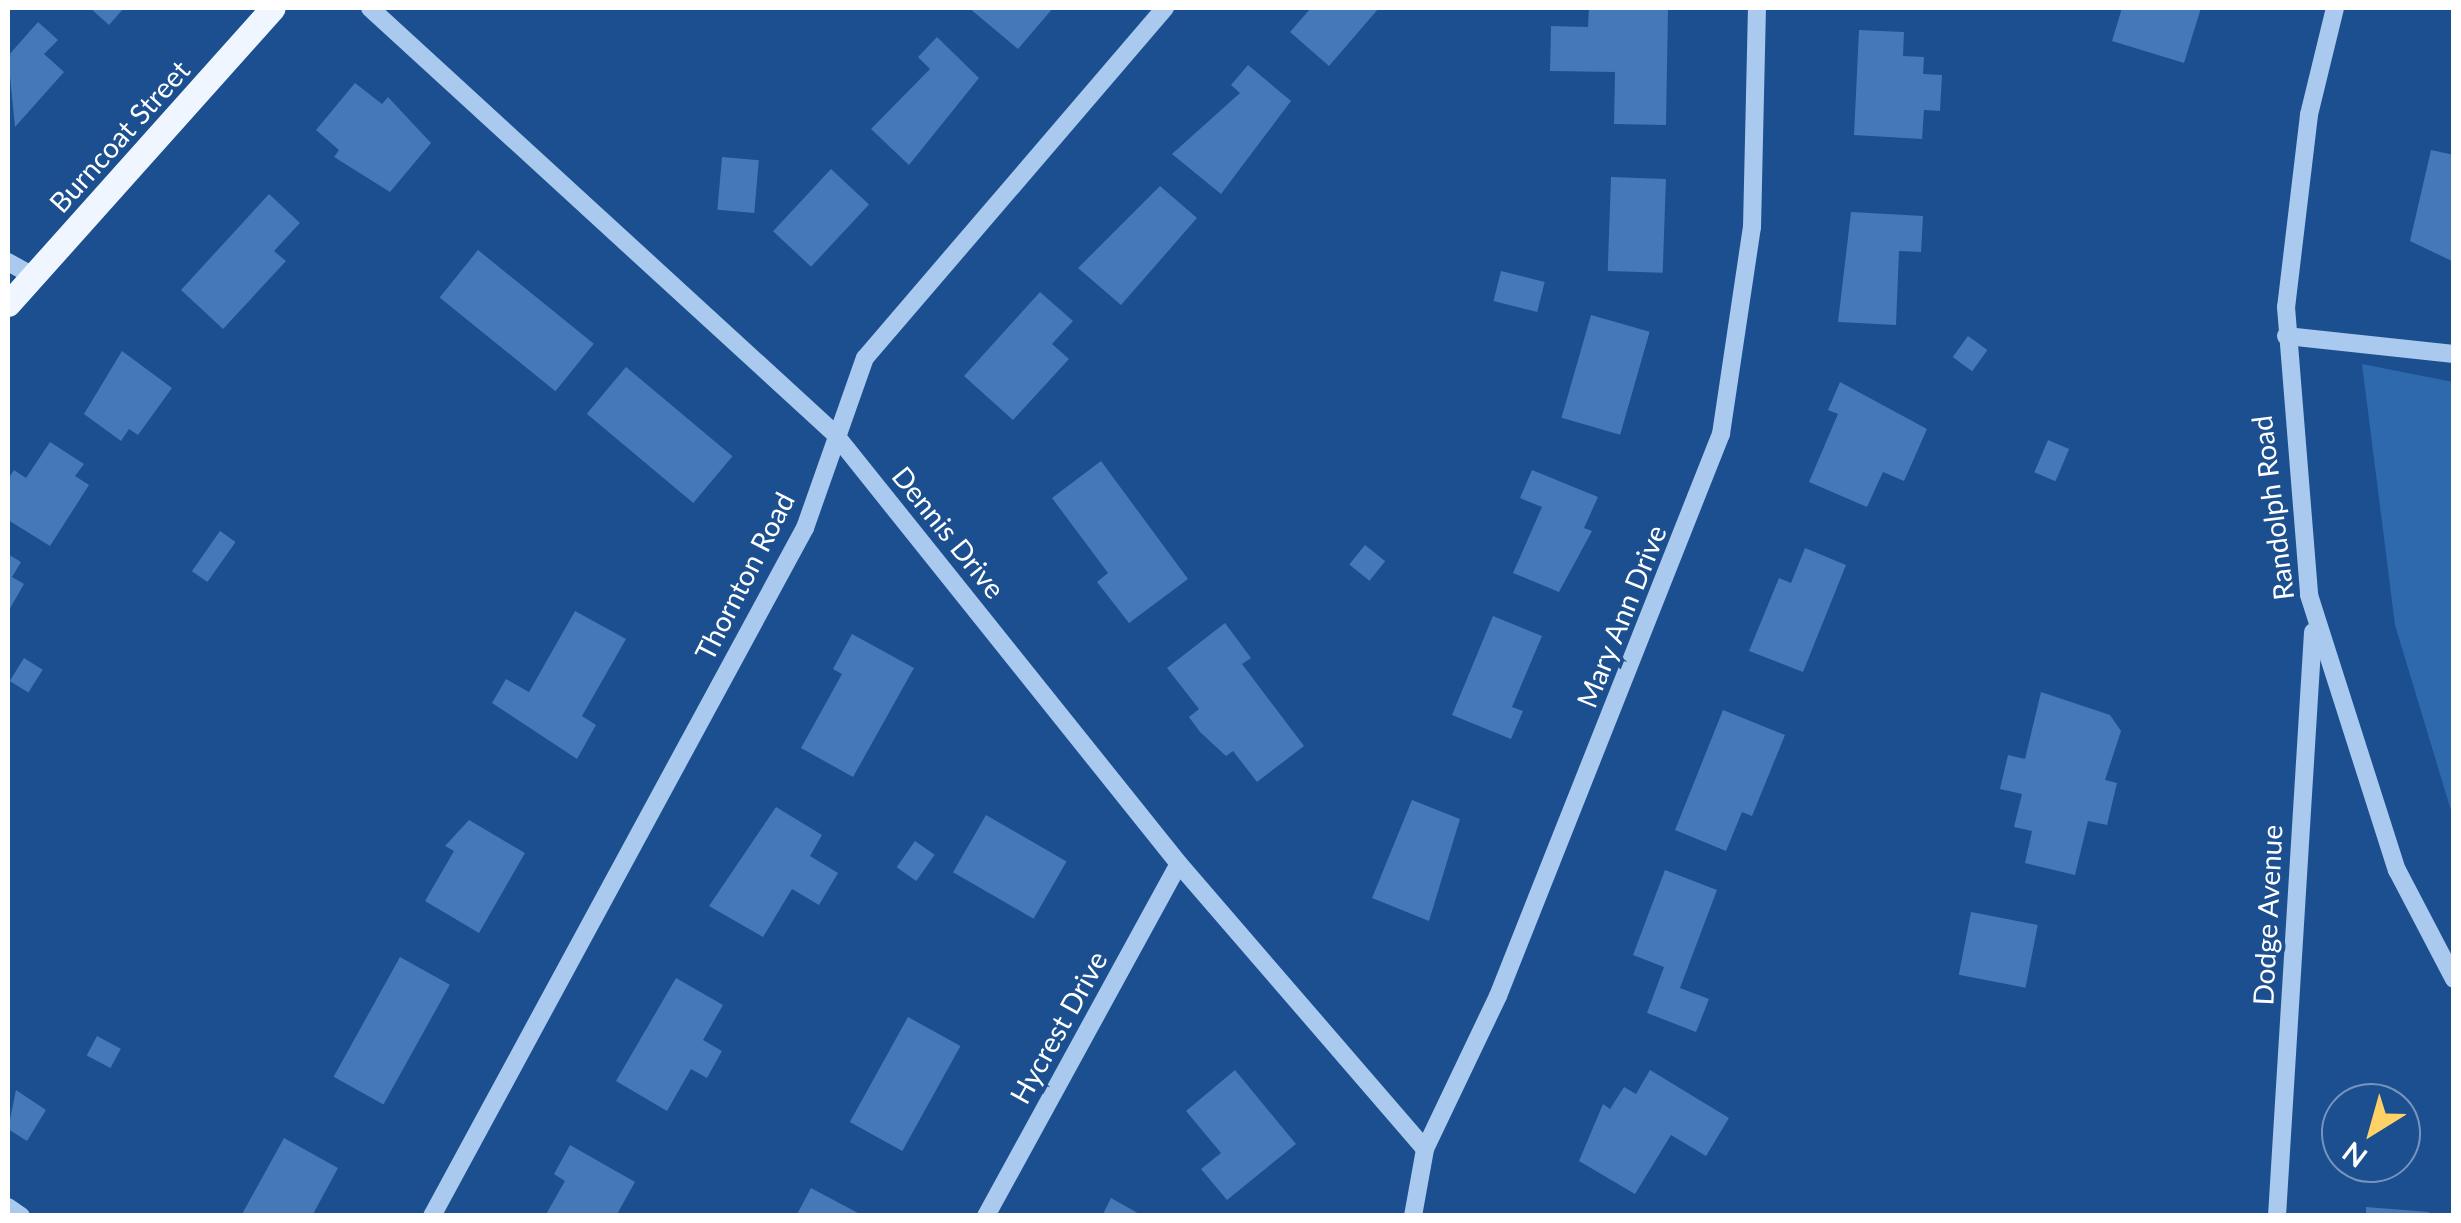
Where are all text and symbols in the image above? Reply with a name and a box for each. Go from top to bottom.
street label: Burncoat Street [42,53,196,219]
street label: Randolph Road [2244,414,2300,602]
street label: Dennis Drive [886,459,1012,605]
street label: Thornton Road [687,486,801,666]
street label: Mary Ann Drive [1569,519,1673,713]
street label: Dodge Avenue [2245,823,2289,1007]
street label: Hycrest Drive [1002,945,1114,1109]
north arrow [2321,1083,2421,1183]
text: N [2335,1135,2373,1175]

